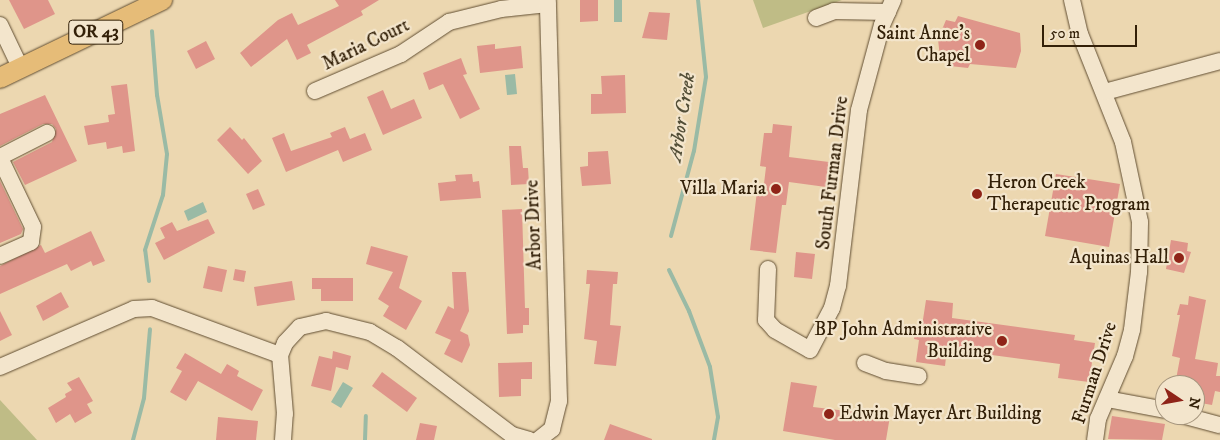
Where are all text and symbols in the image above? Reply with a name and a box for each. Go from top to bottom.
street label: Maria Court [319,14,413,76]
scale bar [1045,15,1140,47]
road number: OR 43 [67,16,125,48]
place label: Saint Anne's Chapel [876,23,970,67]
text: 50 m [1050,24,1080,43]
marker: Saint Anne's Chapel [974,39,986,51]
water label: Arbor Creek [663,71,701,163]
street label: South Furman Drive [812,95,854,251]
place label: Heron Creek Therapeutic Program [987,172,1150,216]
place label: Villa Maria [680,178,766,200]
street label: Arbor Drive [521,179,547,271]
marker: Villa Maria [770,183,782,195]
marker: Heron Creek Therapeutic Program [971,188,983,200]
place label: Aquinas Hall [1070,247,1169,269]
marker: Aquinas Hall [1173,252,1185,264]
place label: BP John Administrative Building [814,319,992,363]
street label: Furman Drive [1068,319,1122,427]
marker: BP John Administrative Building [996,335,1008,347]
north arrow [1155,375,1205,425]
text: N [1184,395,1204,410]
place label: Edwin Mayer Art Building [839,403,1041,425]
marker: Edwin Mayer Art Building [823,408,835,420]

